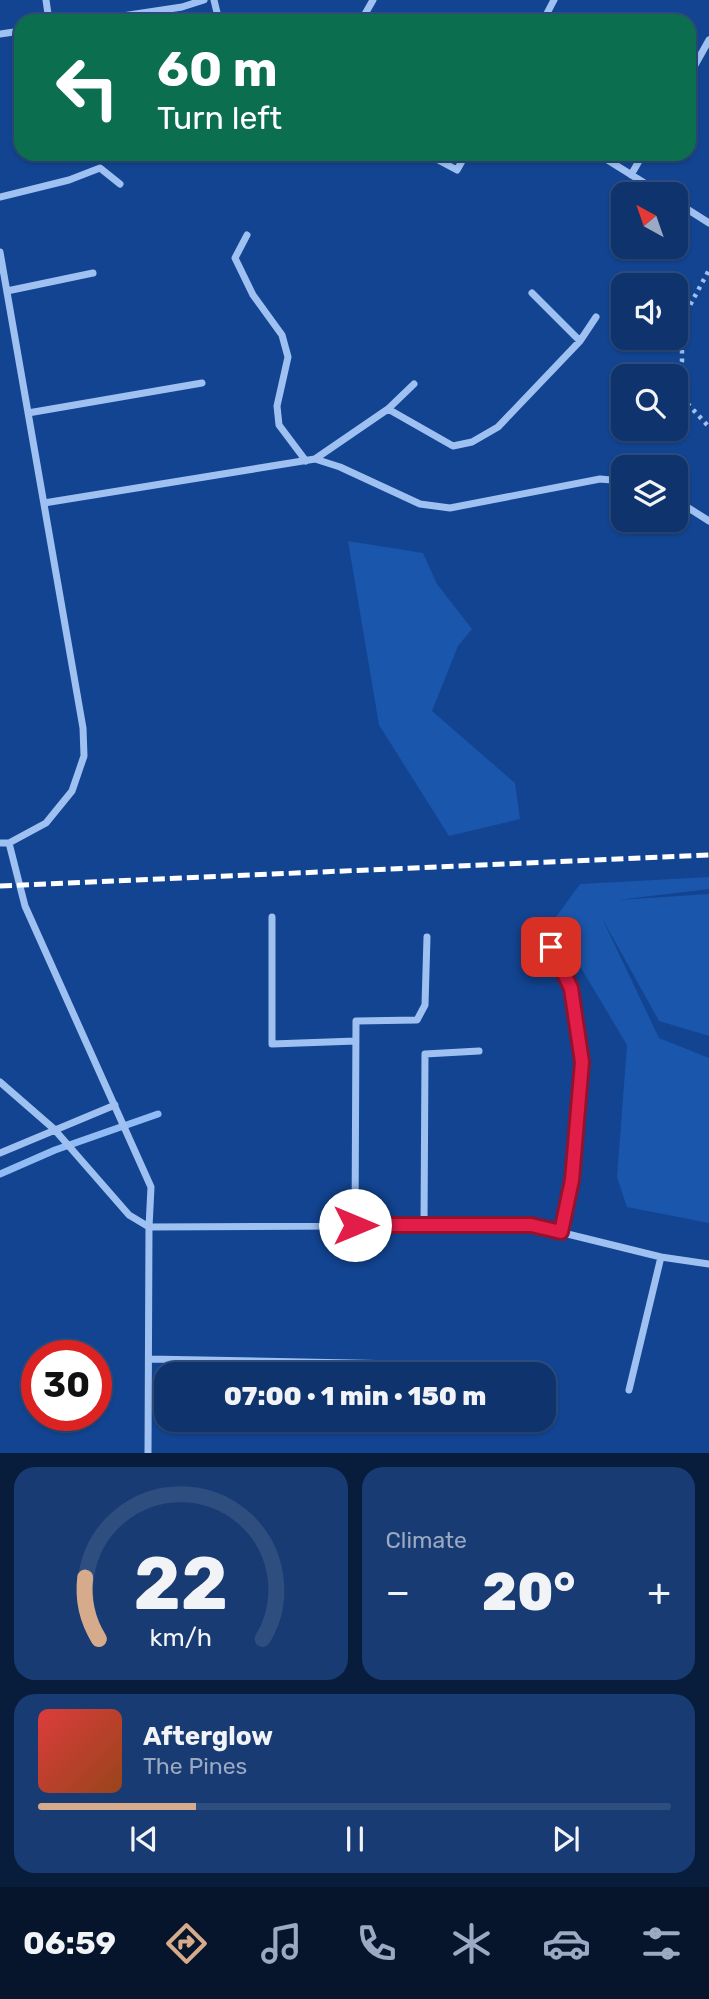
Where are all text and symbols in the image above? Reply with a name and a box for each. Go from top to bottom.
text: 60 m [157,40,278,98]
icon: left [42,42,133,133]
text: Turn left [157,99,282,137]
north arrow [611,182,688,259]
map controls [611,182,688,532]
button: sound [611,273,688,350]
button: search [611,364,688,441]
button: layers [611,455,688,532]
pin [521,917,581,977]
icon: arrive [532,928,570,966]
position arrow [318,1188,392,1262]
speed limit sign: 30 [21,1340,112,1431]
text: 07:00 · 1 min · 150 m [224,1381,486,1412]
text: Climate [386,1526,467,1554]
text: 22 [133,1542,228,1628]
text: 20° [482,1561,575,1623]
text: − [386,1569,410,1615]
text: + [647,1569,671,1615]
text: km/h [150,1623,212,1652]
text: Afterglow [143,1721,273,1752]
text: The Pines [143,1752,247,1780]
icon: previous [125,1820,163,1858]
icon: pause [336,1820,374,1858]
icon: next [547,1820,585,1858]
icon: directions [162,1919,211,1968]
icon: music [257,1919,306,1968]
icon: phone [352,1919,401,1968]
icon: climate [447,1919,496,1968]
icon: car [542,1919,591,1968]
icon: filters [637,1919,686,1968]
text: 06:59 [23,1924,116,1962]

